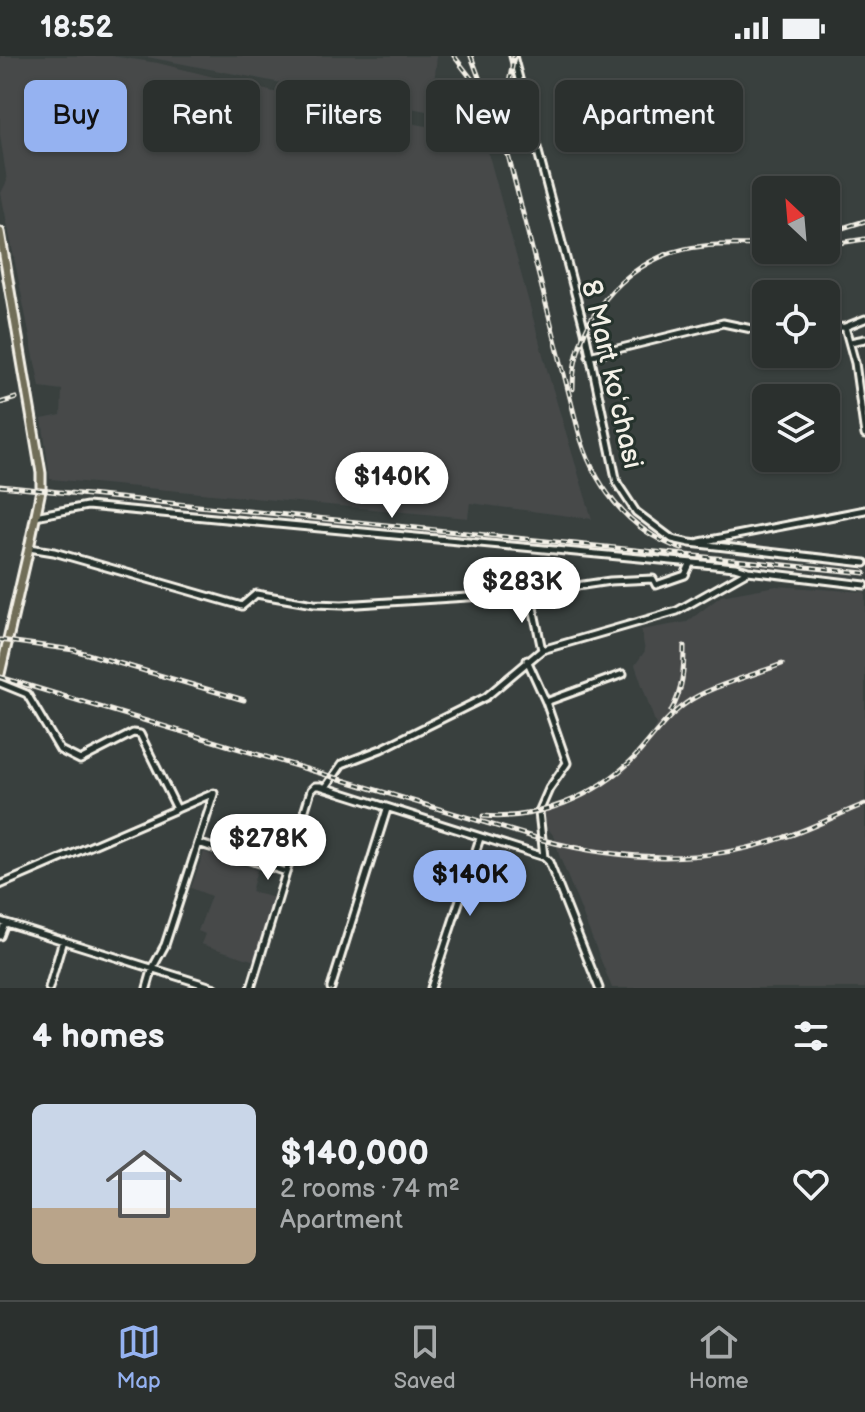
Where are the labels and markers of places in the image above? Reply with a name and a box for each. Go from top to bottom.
pin: $140K [336,452,448,520]
pin: $283K [466,557,578,625]
pin: $278K [212,814,324,882]
pin: $140K [414,850,526,918]

